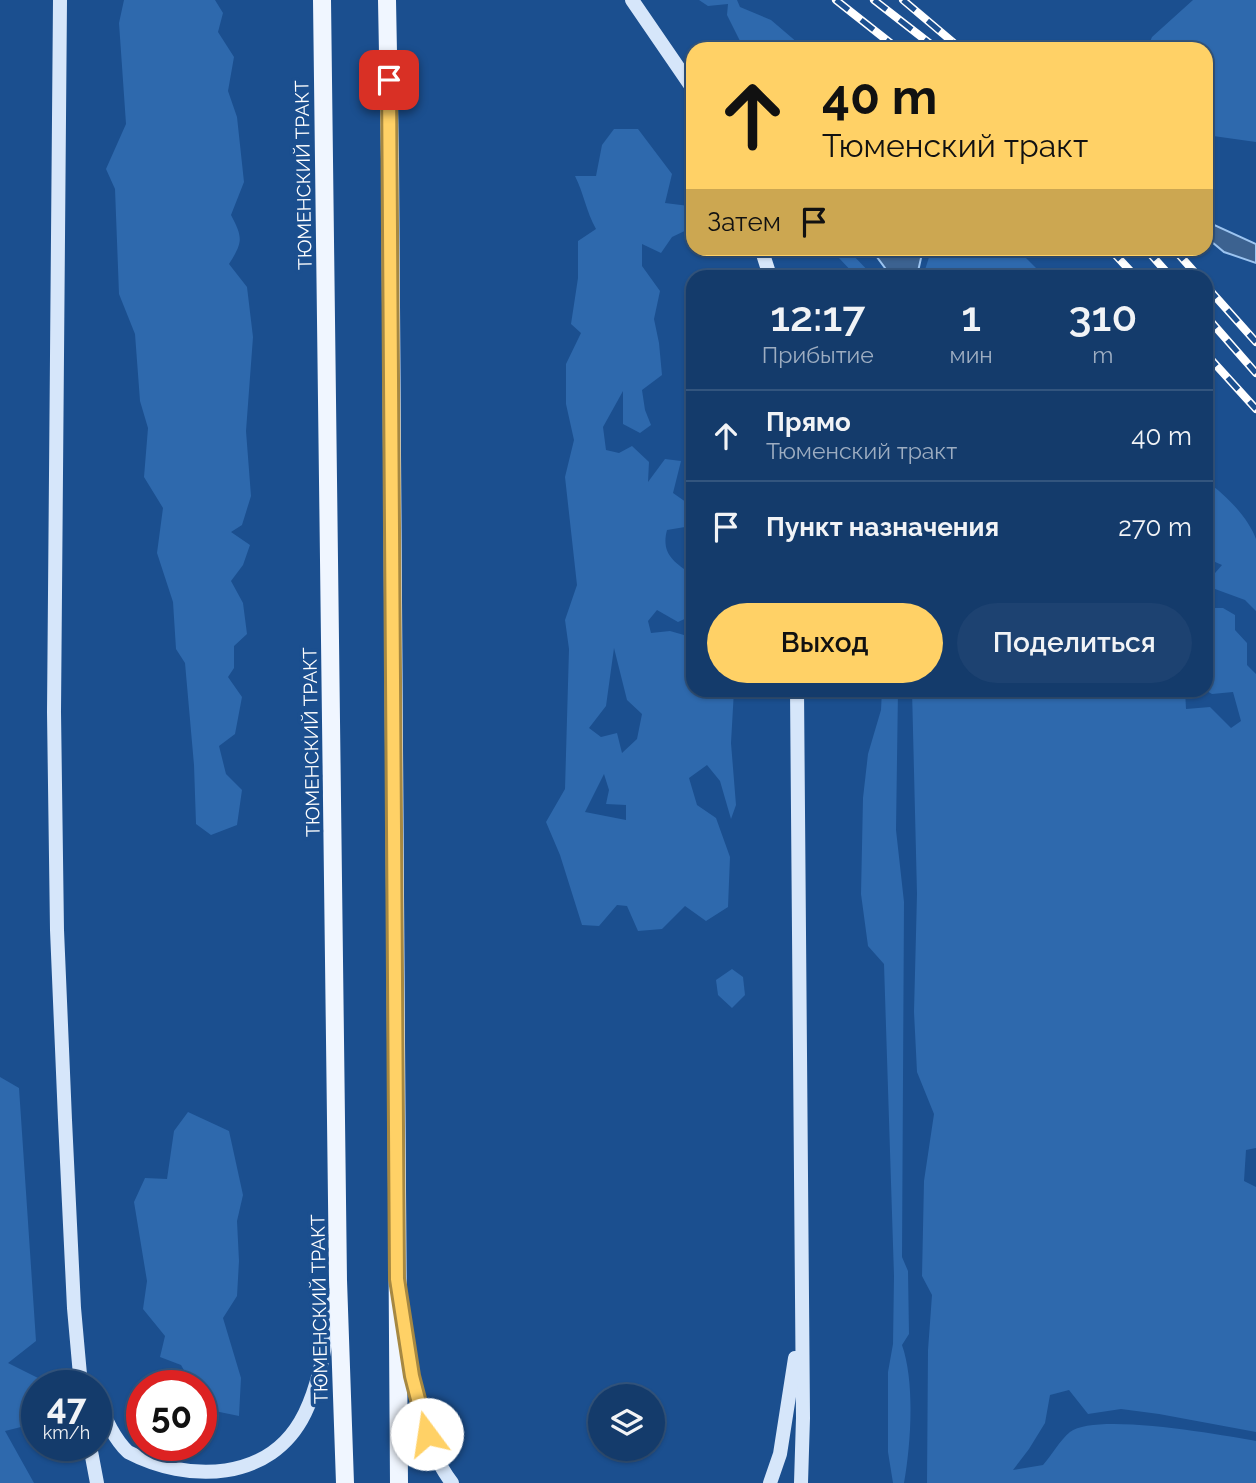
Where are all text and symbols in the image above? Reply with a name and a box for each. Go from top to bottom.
pin [359,50,419,110]
icon: arrive [370,61,408,99]
text: 40 m [822,68,937,125]
icon: ahead [707,70,798,161]
street label: ТЮМЕНСКИЙ ТРАКТ [290,80,316,270]
text: Тюменский тракт [822,127,1088,164]
icon: arrive [795,203,833,241]
text: Затем [707,207,781,237]
text: 12:17 [770,292,865,341]
text: 1 [961,292,981,341]
text: 310 [1069,292,1137,341]
text: Прибытие [762,341,874,368]
text: мин [950,341,993,368]
text: m [1092,341,1113,368]
text: Прямо [766,407,851,437]
icon: ahead [707,417,745,455]
text: 40 m [1131,421,1192,451]
text: Тюменский тракт [766,437,957,464]
icon: arrive [707,508,745,546]
text: Пункт назначения [766,512,999,542]
text: 270 m [1118,512,1192,542]
button: Выход [707,603,943,683]
button: Поделиться [957,603,1192,683]
street label: ТЮМЕНСКИЙ ТРАКТ [298,647,324,837]
street label: ТЮМЕНСКИЙ ТРАКТ [306,1214,332,1404]
speed limit sign: 50 [126,1370,217,1461]
map controls [588,1384,665,1461]
button: layers [588,1384,665,1461]
text: 47 [47,1386,86,1427]
position arrow [390,1397,464,1471]
text: km/h [43,1422,90,1443]

